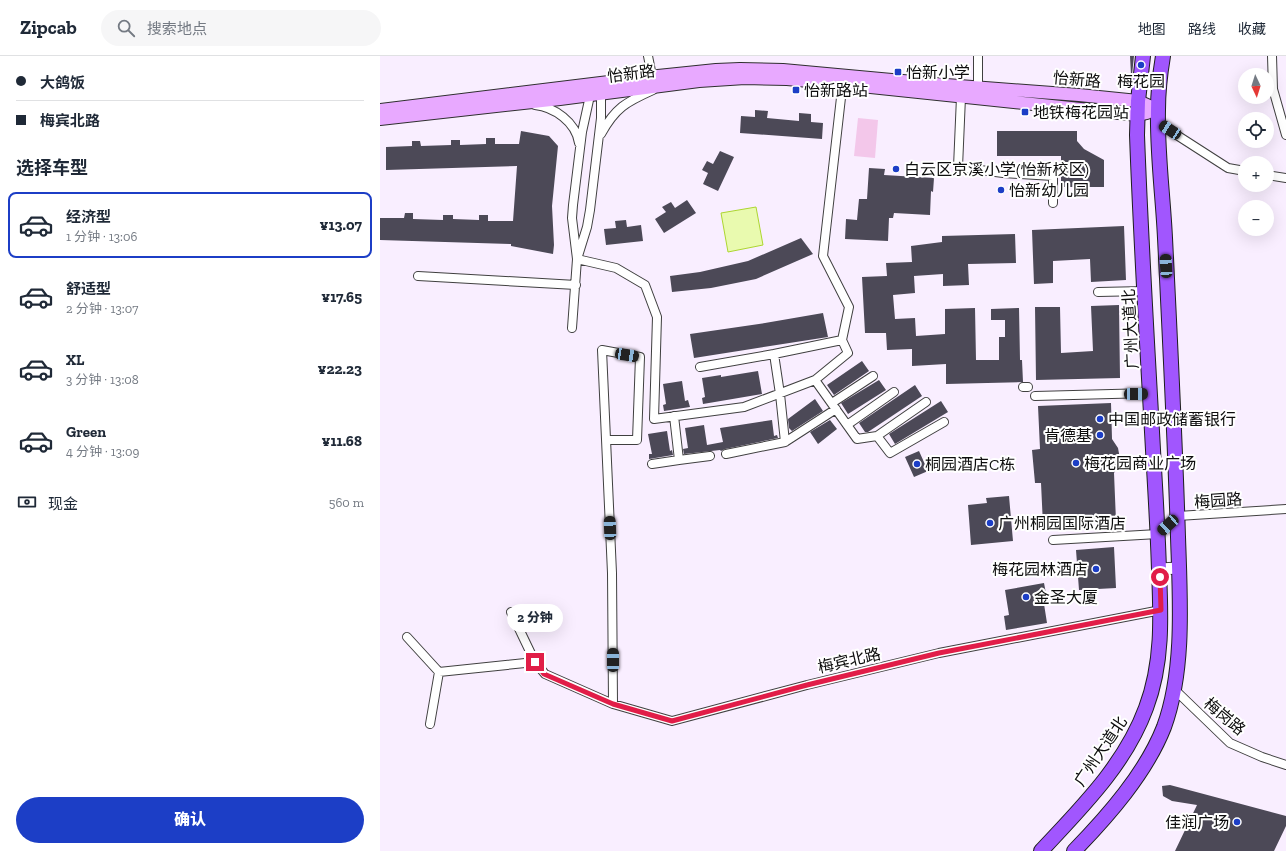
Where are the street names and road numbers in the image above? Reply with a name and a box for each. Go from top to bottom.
street label: 怡新路 [606,61,656,86]
street label: 怡新路 [1052,68,1102,91]
street label: 广州大道北 [1119,289,1142,369]
street label: 梅园路 [1193,489,1243,512]
street label: 梅宾北路 [816,644,882,677]
street label: 梅岗路 [1200,694,1249,739]
street label: 广州大道北 [1070,713,1131,790]

